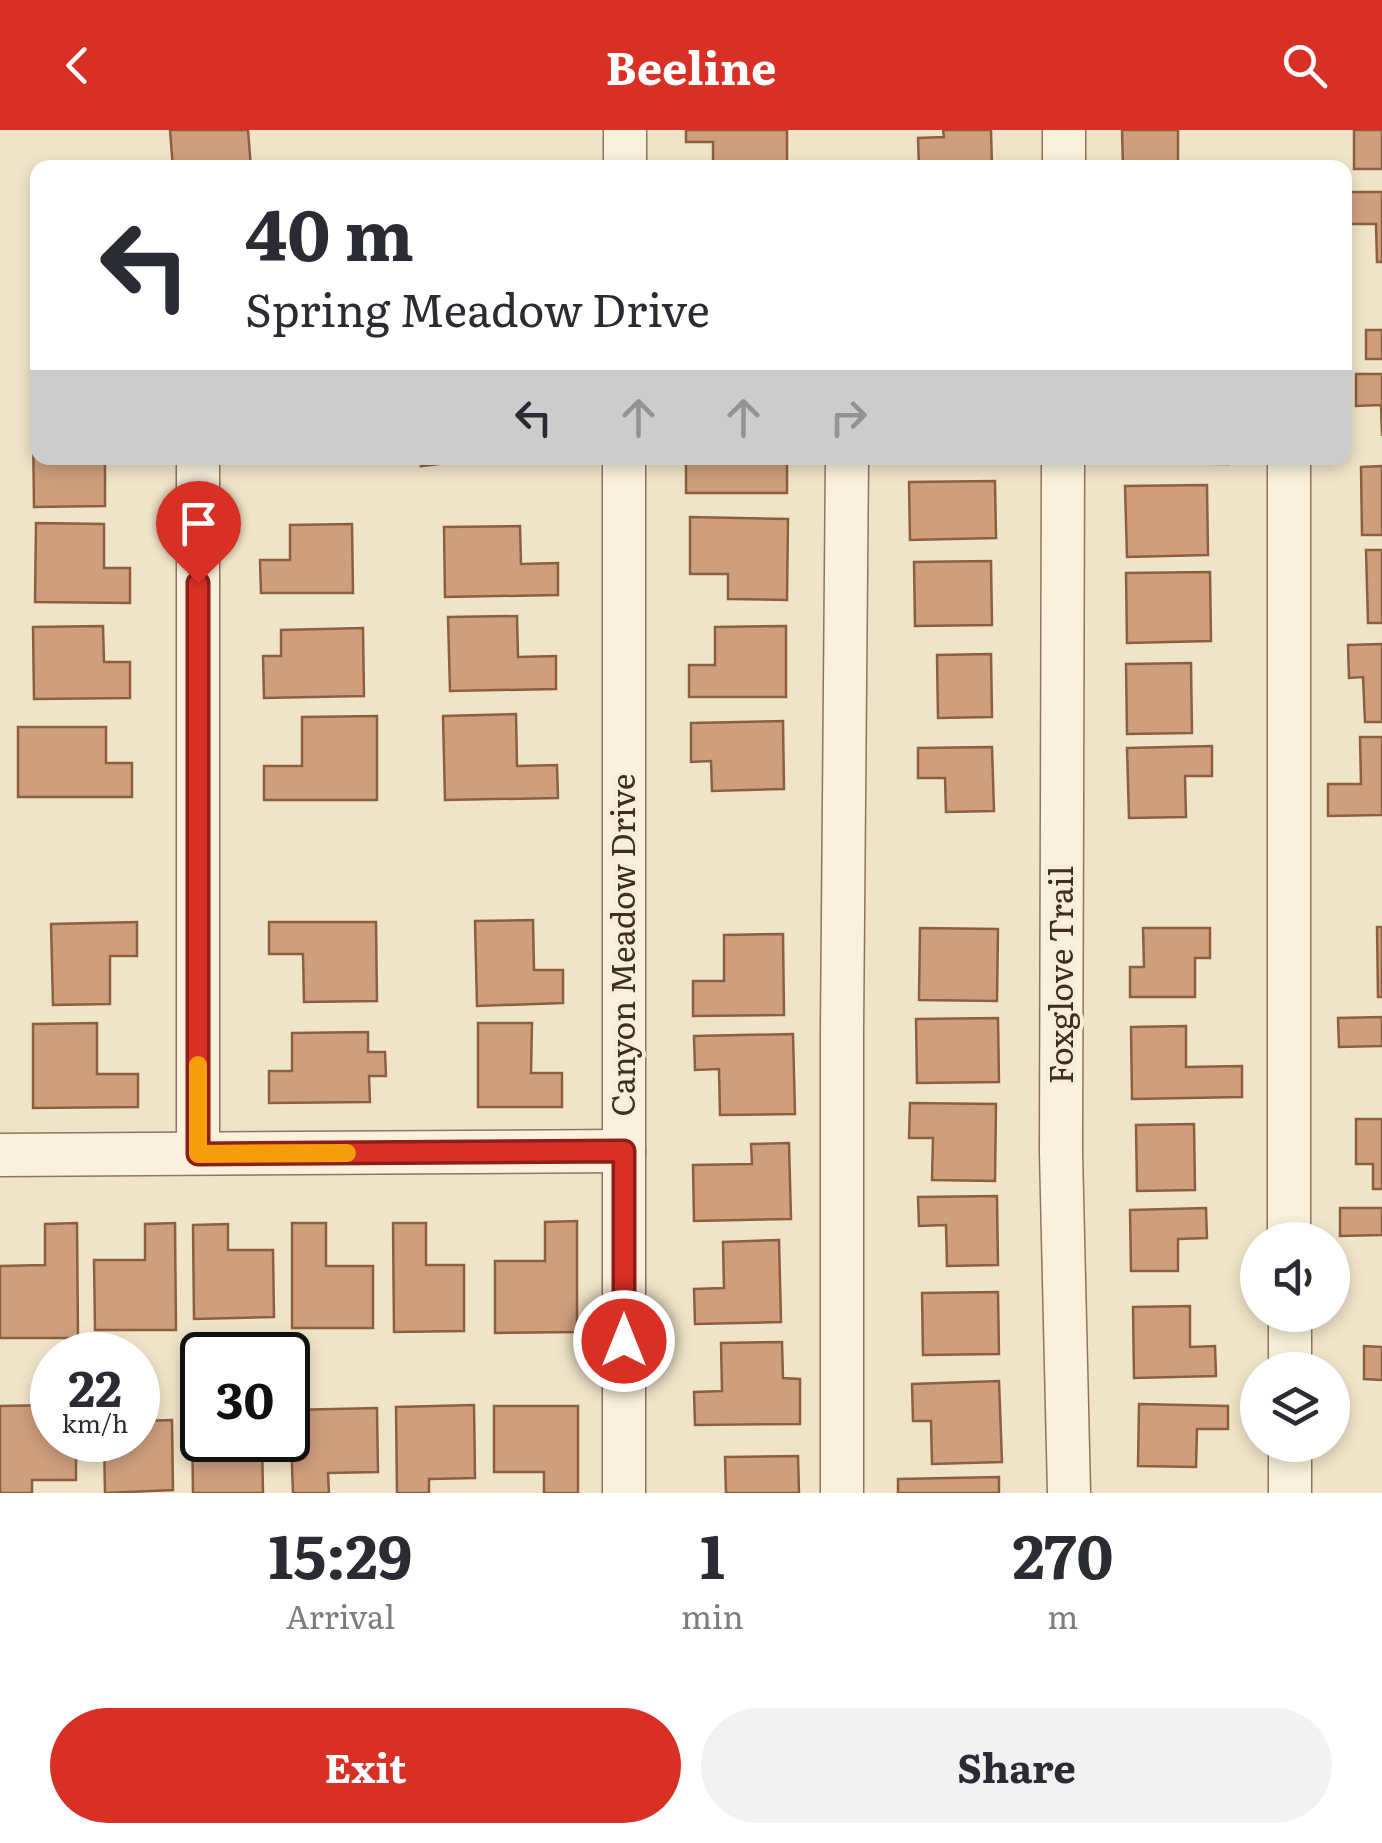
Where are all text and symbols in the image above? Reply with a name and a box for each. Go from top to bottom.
text: Beeline [606,32,776,99]
icon: back [50,38,105,93]
icon: search [1277,38,1332,93]
text: 40 m [245,179,414,283]
icon: left [80,200,210,330]
text: Spring Meadow Drive [245,274,710,341]
icon: left [506,390,561,445]
icon: ahead [611,390,666,445]
icon: ahead [716,390,771,445]
icon: right [821,390,876,445]
pin [156,481,241,584]
icon: arrive [171,496,226,551]
street label: Canyon Meadow Drive [597,774,645,1116]
street label: Foxglove Trail [1035,866,1083,1084]
map controls [1240,1222,1350,1462]
button: sound [1240,1222,1350,1332]
position arrow [572,1289,676,1393]
speed limit sign: 30 [180,1332,310,1462]
text: 22 [68,1348,122,1422]
button: layers [1240,1352,1350,1462]
text: km/h [62,1404,128,1441]
text: 15:29 [269,1508,412,1597]
text: 1 [700,1508,725,1597]
text: 270 [1012,1508,1113,1597]
text: Arrival [286,1591,395,1639]
text: min [681,1591,744,1639]
text: m [1047,1591,1078,1639]
button: Exit [50,1708,681,1823]
button: Share [701,1708,1332,1823]

